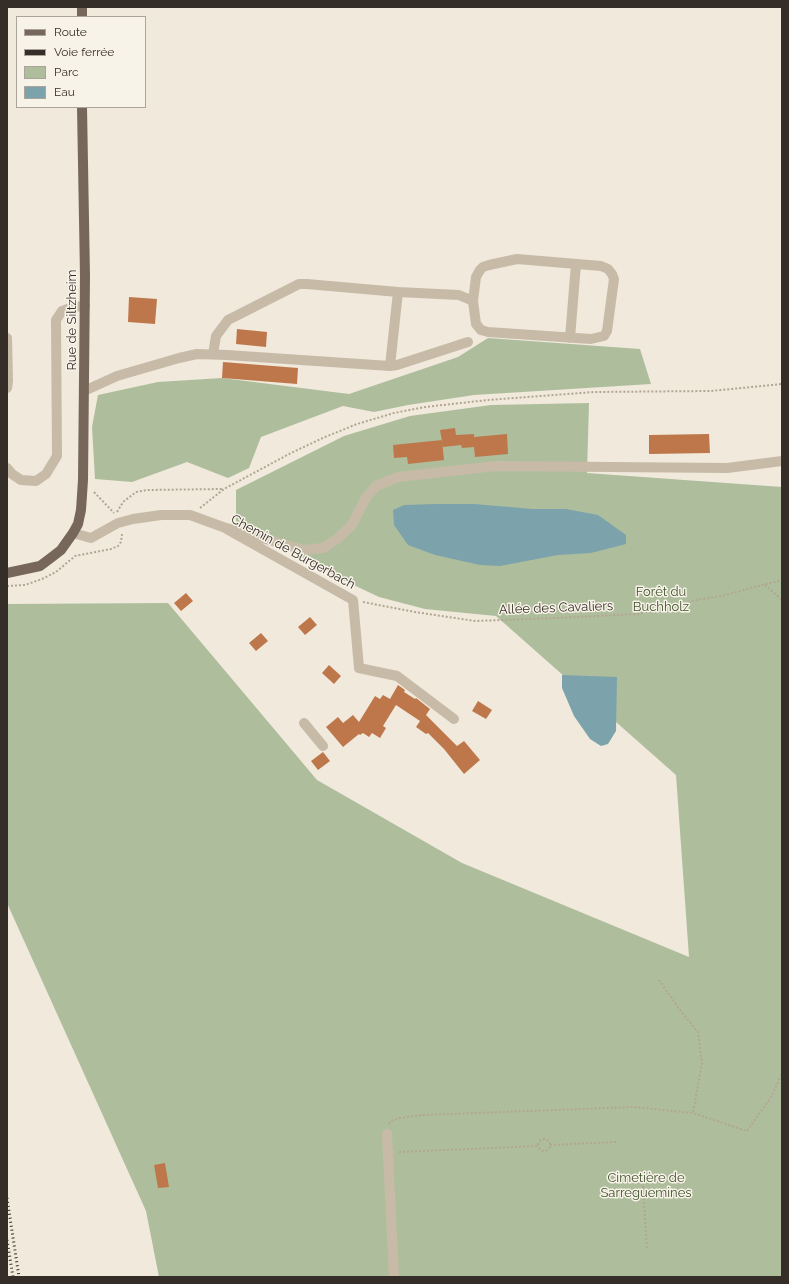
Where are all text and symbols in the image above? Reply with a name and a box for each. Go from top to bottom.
legend [16,16,146,108]
text: Route [54,25,87,39]
text: Voie ferrée [54,45,114,59]
text: Parc [54,65,79,79]
text: Eau [54,85,75,99]
street label: Rue de Siltzheim [64,269,80,371]
street label: Chemin de Burgerbach [228,511,358,593]
park label: Forêt du Buchholz [633,584,689,615]
street label: Allée des Cavaliers [499,598,613,618]
park label: Cimetière de Sarreguemines [600,1170,692,1201]

